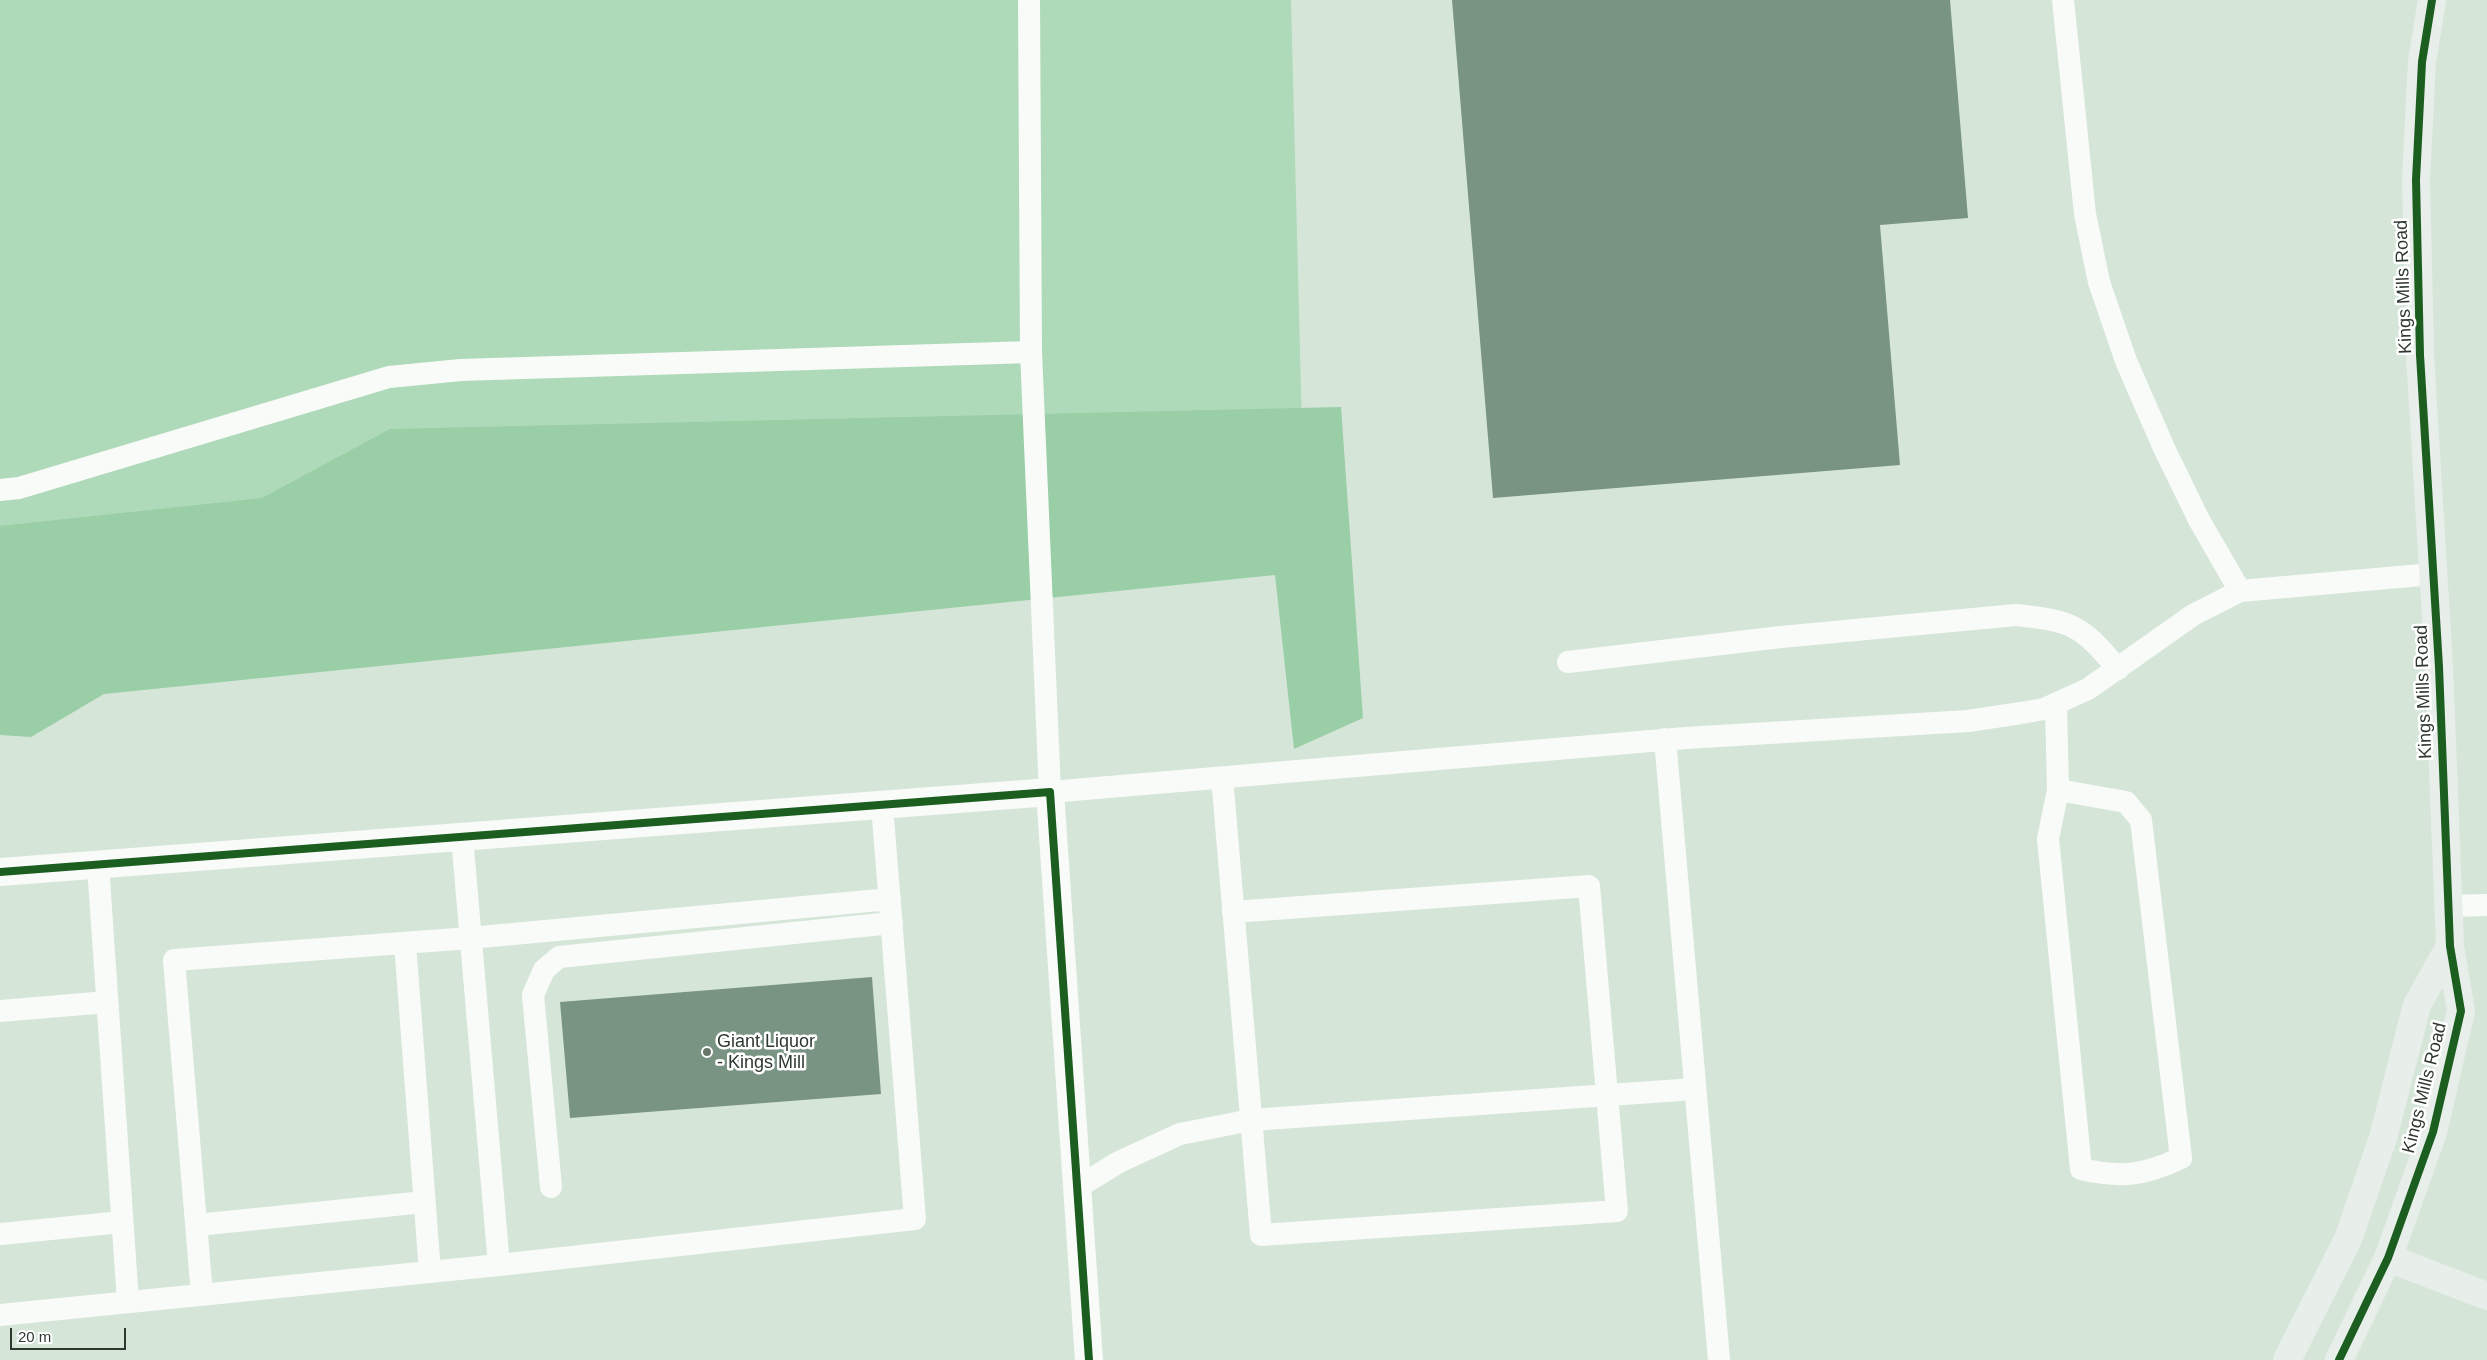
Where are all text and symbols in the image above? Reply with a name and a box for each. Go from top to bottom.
street label: Kings Mills Road [2391,220,2417,354]
street label: Kings Mills Road [2411,625,2437,759]
street label: Kings Mills Road [2398,1020,2452,1156]
place label: Giant Liquor - Kings Mill [717,1031,815,1074]
marker: Giant Liquor - Kings Mill [701,1046,713,1058]
scale bar [12,1318,129,1350]
text: 20 m [18,1328,51,1345]

